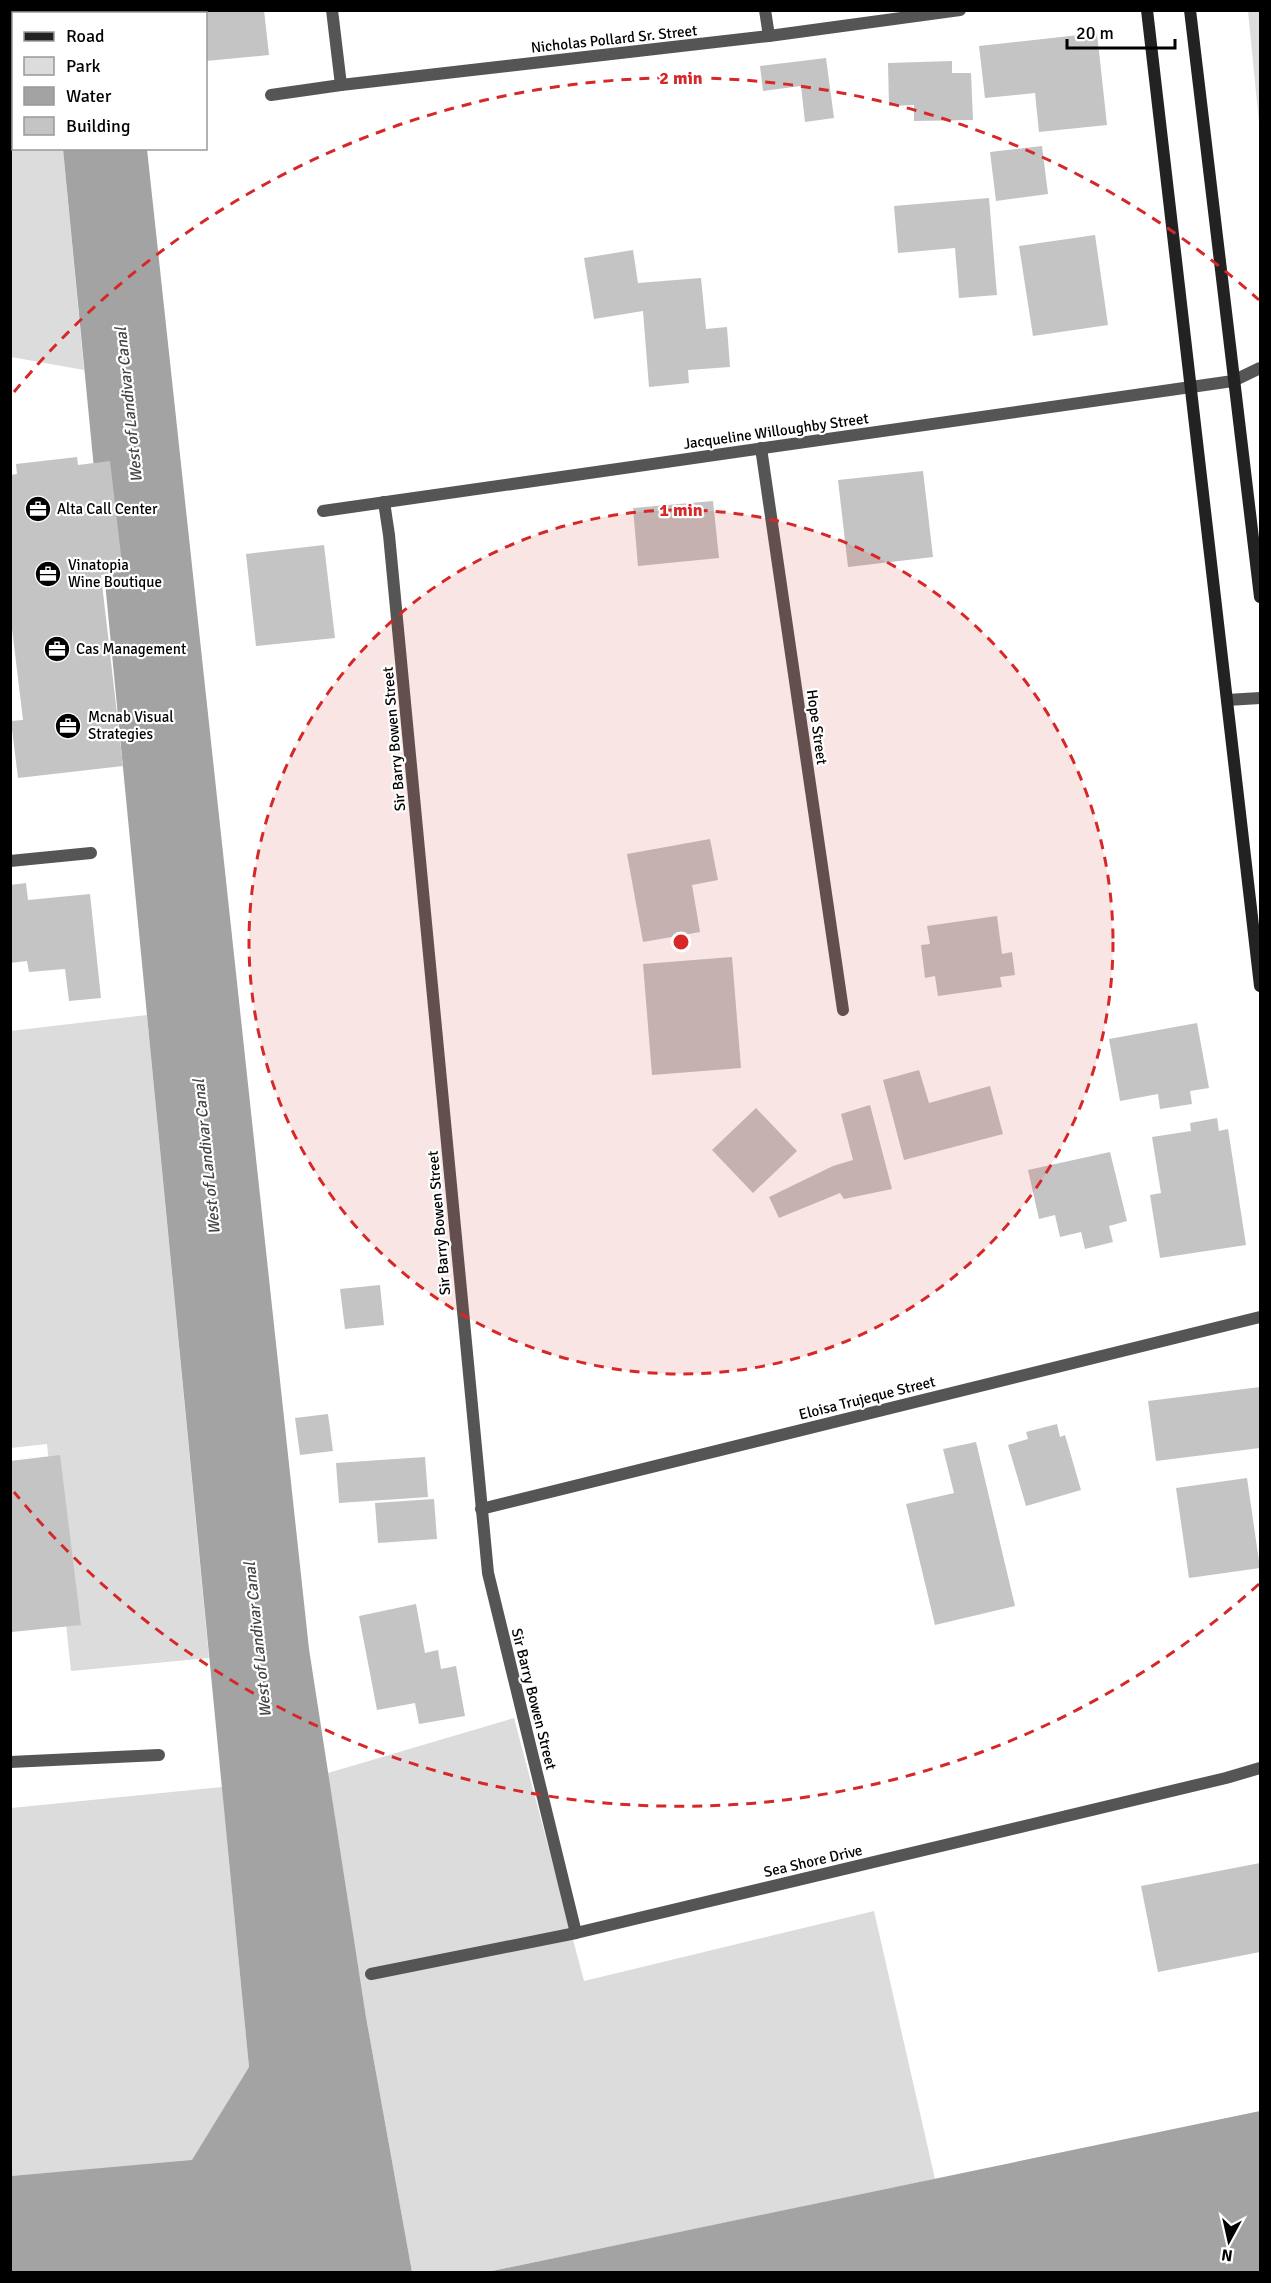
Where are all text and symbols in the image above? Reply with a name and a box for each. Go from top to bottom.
legend [12,12,207,150]
scale bar [1067,12,1175,50]
street label: Nicholas Pollard Sr. Street [530,21,698,57]
text: 20 m [1076,22,1114,44]
text: Road [66,25,105,47]
text: Park [66,55,101,77]
text: 2 min [659,67,703,89]
text: Water [66,85,112,107]
text: Building [66,115,130,137]
water label: West of Landivar Canal [111,325,147,483]
street label: Jacqueline Willoughby Street [682,409,870,453]
office icon: Alta Call Center [23,494,53,524]
text: 1 min [659,499,703,521]
place label: Alta Call Center [57,500,158,518]
place label: Vinatopia Wine Boutique [68,556,162,591]
office icon: Vinatopia Wine Boutique [33,559,63,589]
office icon: Cas Management [42,634,72,664]
place label: Cas Management [76,640,186,658]
street label: Sir Barry Bowen Street [379,666,409,812]
street label: Hope Street [803,688,831,766]
place label: Mcnab Visual Strategies [88,708,174,743]
office icon: Mcnab Visual Strategies [53,711,83,741]
centre of rings [671,932,691,952]
water label: West of Landivar Canal [189,1077,225,1235]
street label: Sir Barry Bowen Street [424,1150,454,1296]
street label: Eloisa Trujeque Street [797,1372,937,1424]
water label: West of Landivar Canal [240,1560,276,1718]
street label: Sir Barry Bowen Street [508,1626,560,1772]
street label: Sea Shore Drive [762,1841,864,1881]
north arrow [1199,2211,1259,2271]
text: N [1220,2244,1234,2266]

